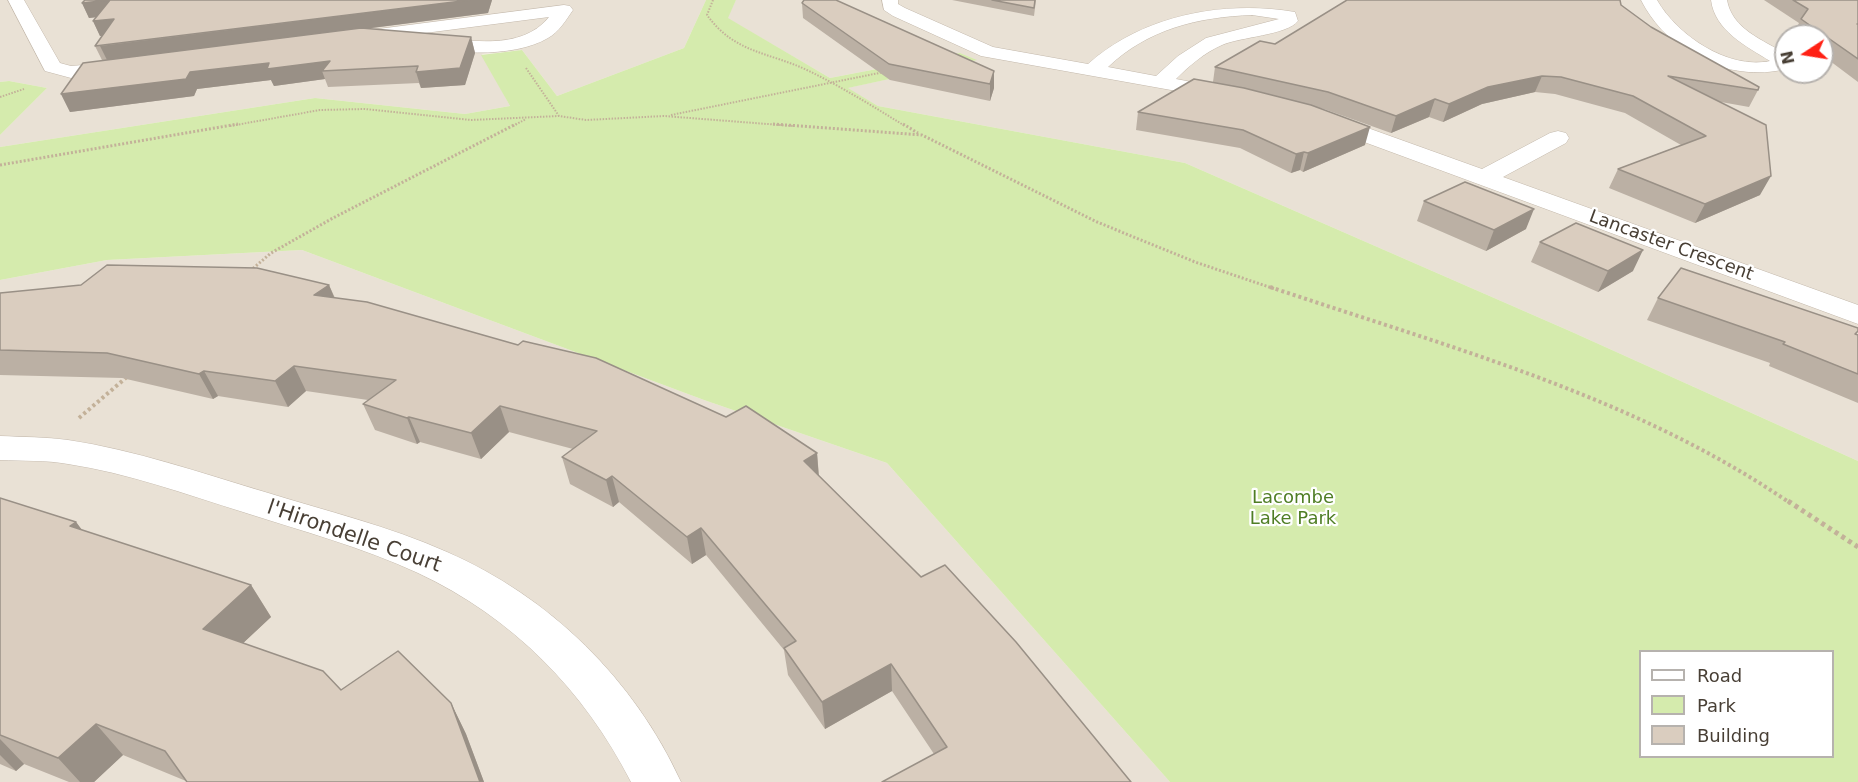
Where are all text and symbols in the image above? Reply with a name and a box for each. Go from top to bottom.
north arrow [1774,24,1834,84]
text: N [1777,49,1799,66]
street label: Lancaster Crescent [1586,206,1756,286]
park label: Lacombe Lake Park [1250,487,1336,530]
street label: l'Hirondelle Court [263,495,445,579]
legend [1639,650,1834,758]
text: Road [1697,665,1742,686]
text: Park [1697,695,1736,716]
text: Building [1697,725,1770,746]

